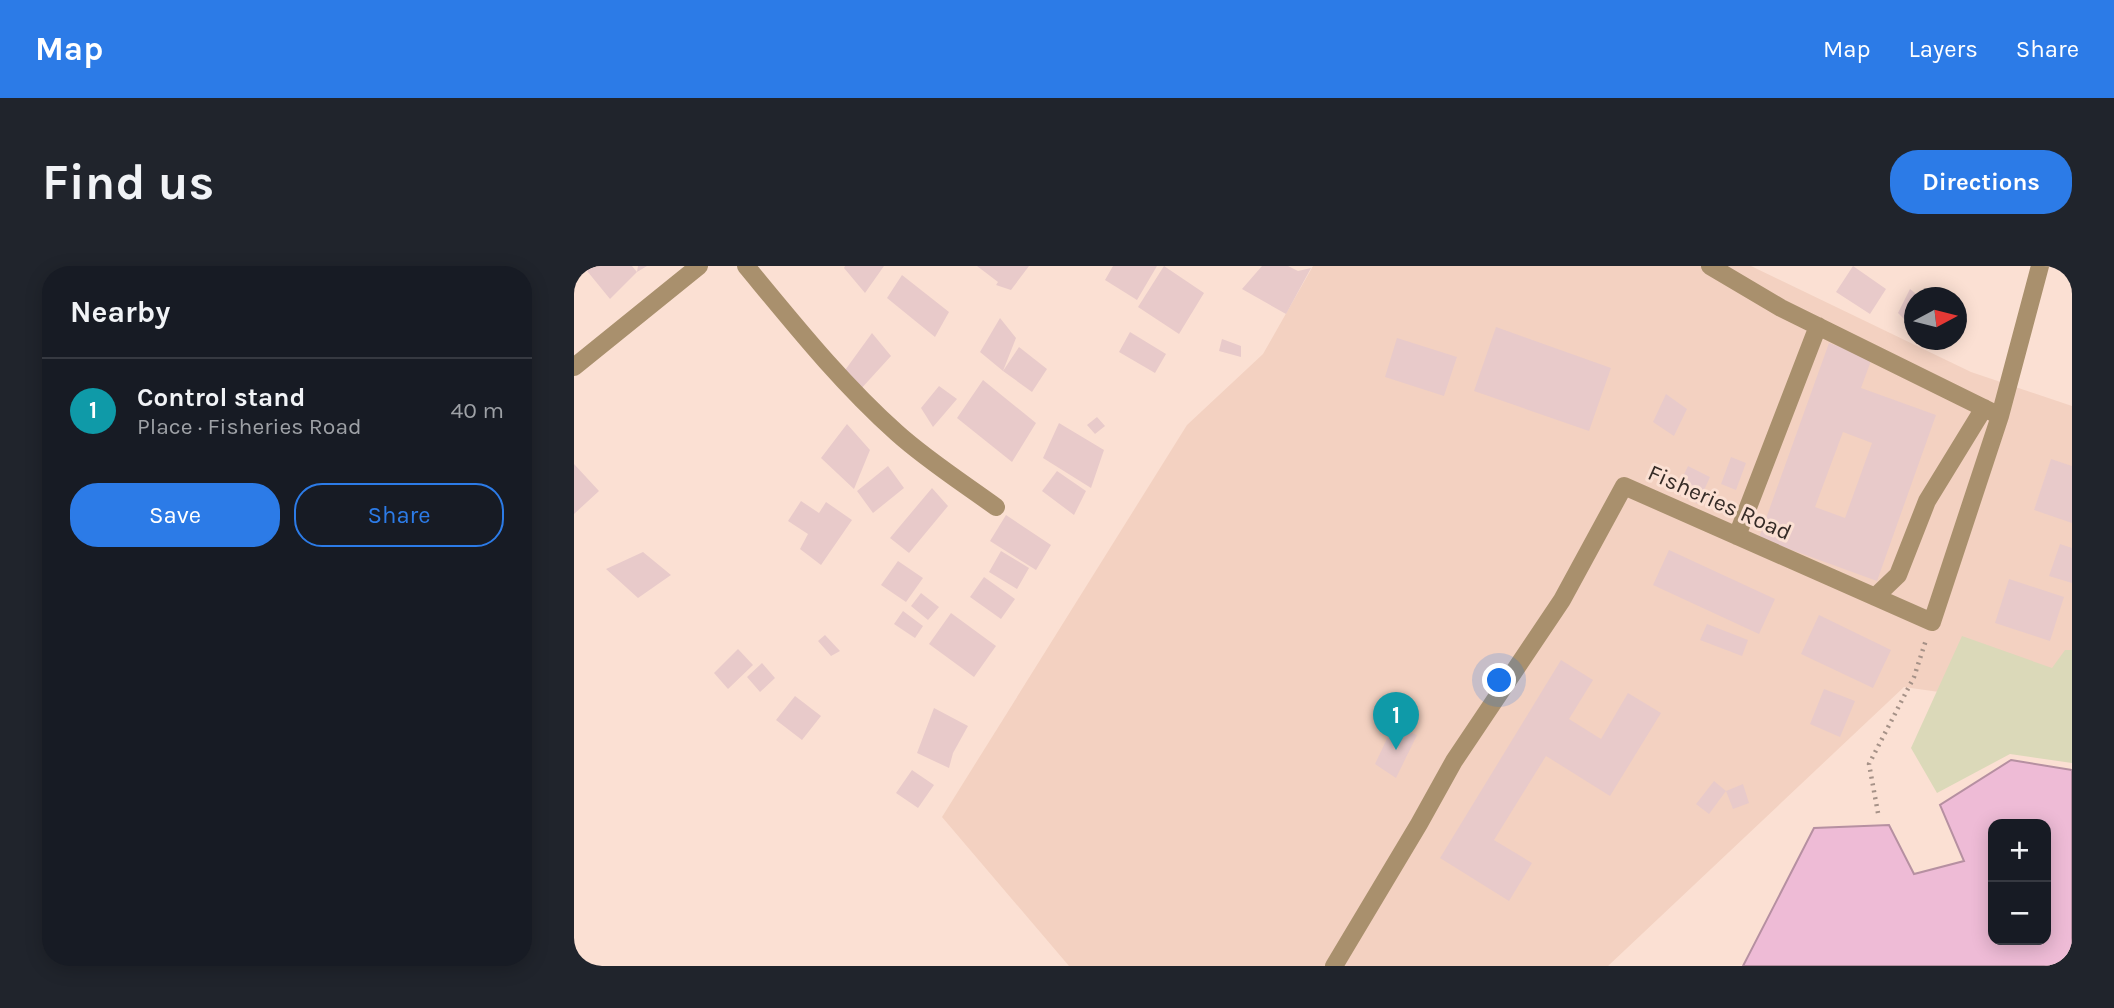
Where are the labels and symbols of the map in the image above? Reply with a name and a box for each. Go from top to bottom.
north arrow [1904,287,1967,350]
street label: Fisheries Road [1644,459,1796,546]
your location [1482,663,1516,697]
pin: 1 [1373,692,1419,750]

